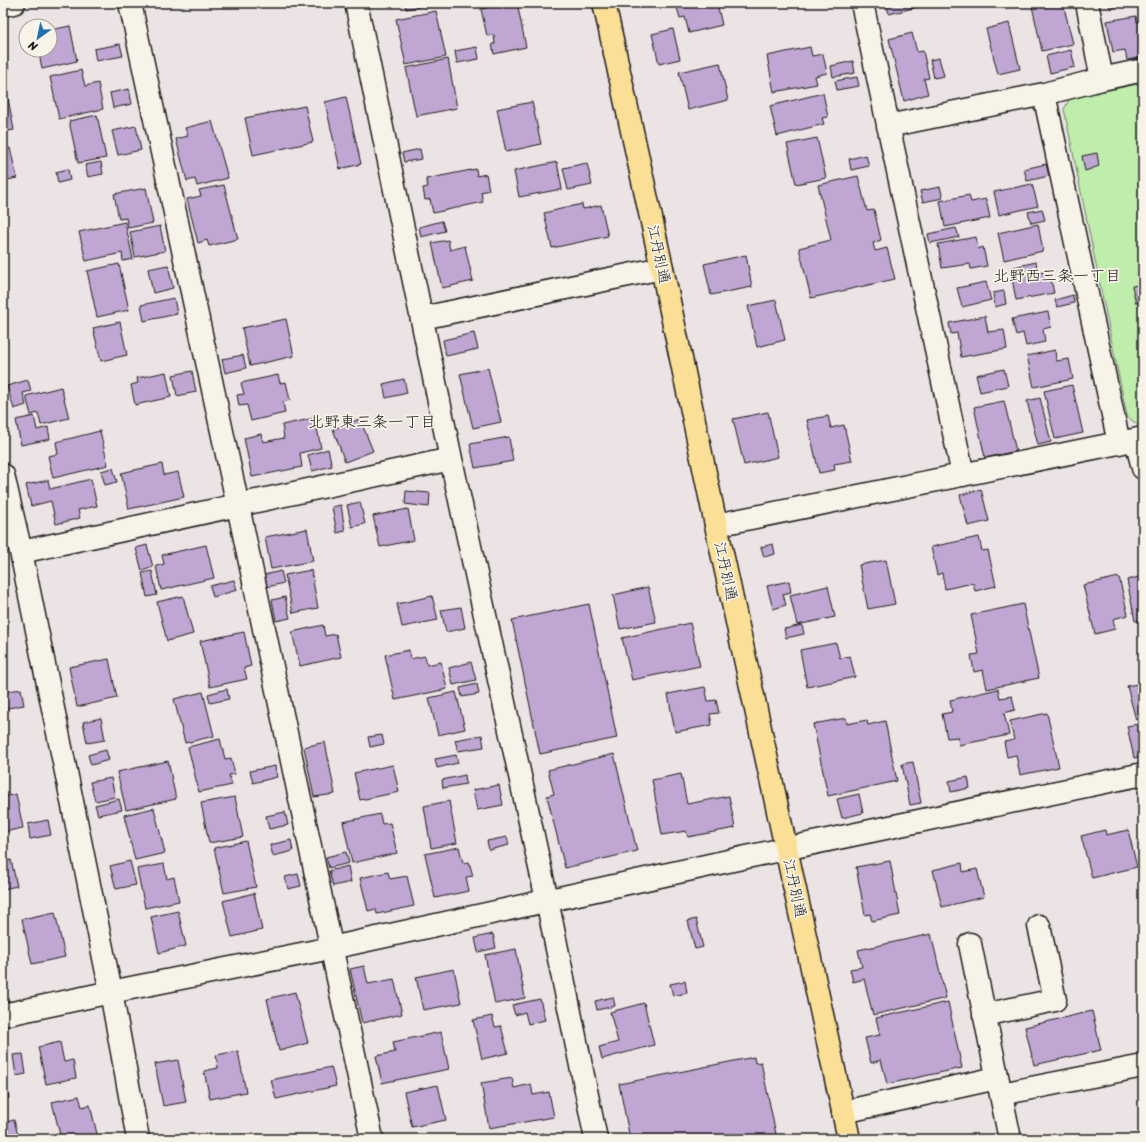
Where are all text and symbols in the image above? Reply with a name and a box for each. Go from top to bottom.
north arrow [18,18,58,58]
text: N [24,36,42,57]
street label: 江丹別通 [640,222,678,286]
district label: 北野西三条一丁目 [993,261,1121,290]
district label: 北野東三条一丁目 [308,407,436,436]
street label: 江丹別通 [707,539,745,603]
street label: 江丹別通 [776,856,814,920]

